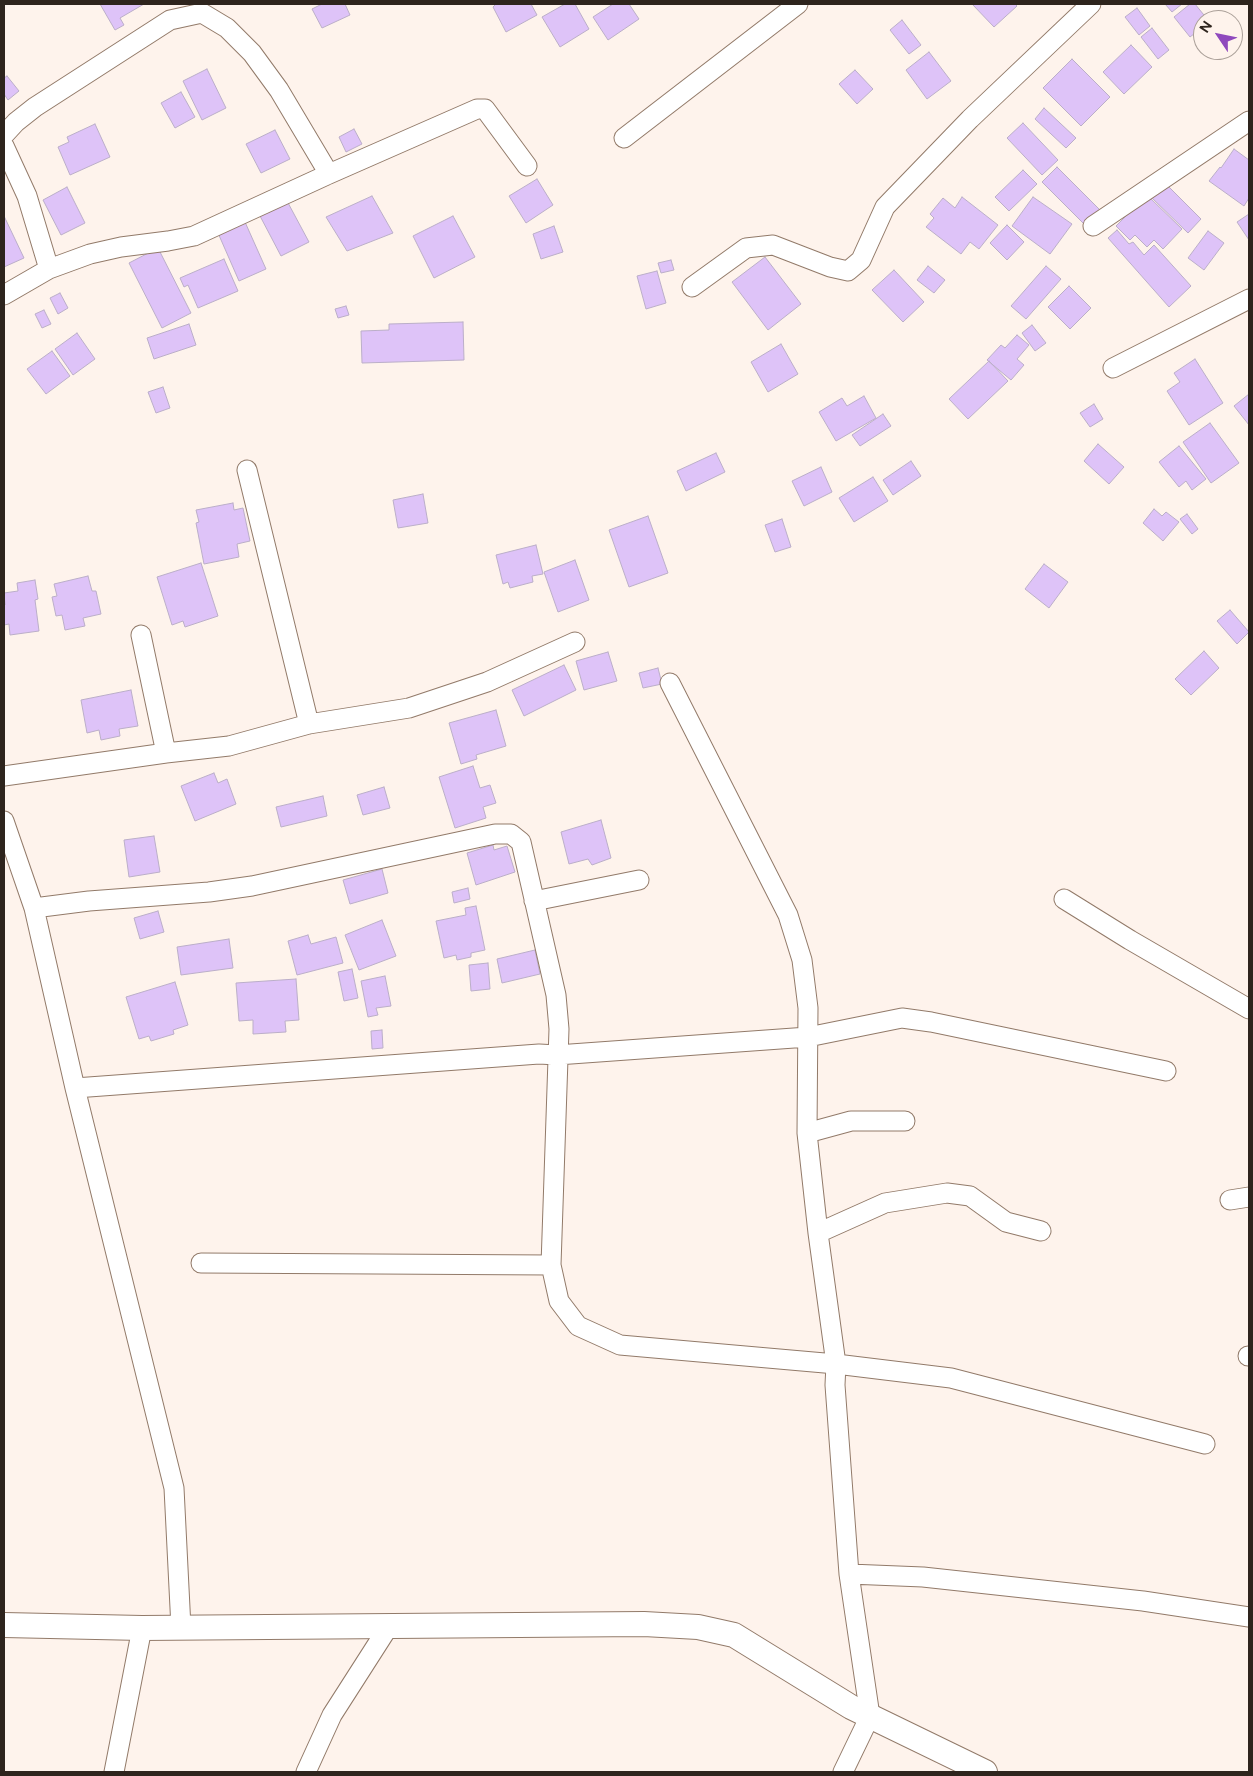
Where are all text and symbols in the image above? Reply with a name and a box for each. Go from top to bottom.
north arrow [1193,10,1243,60]
text: N [1196,18,1216,36]

